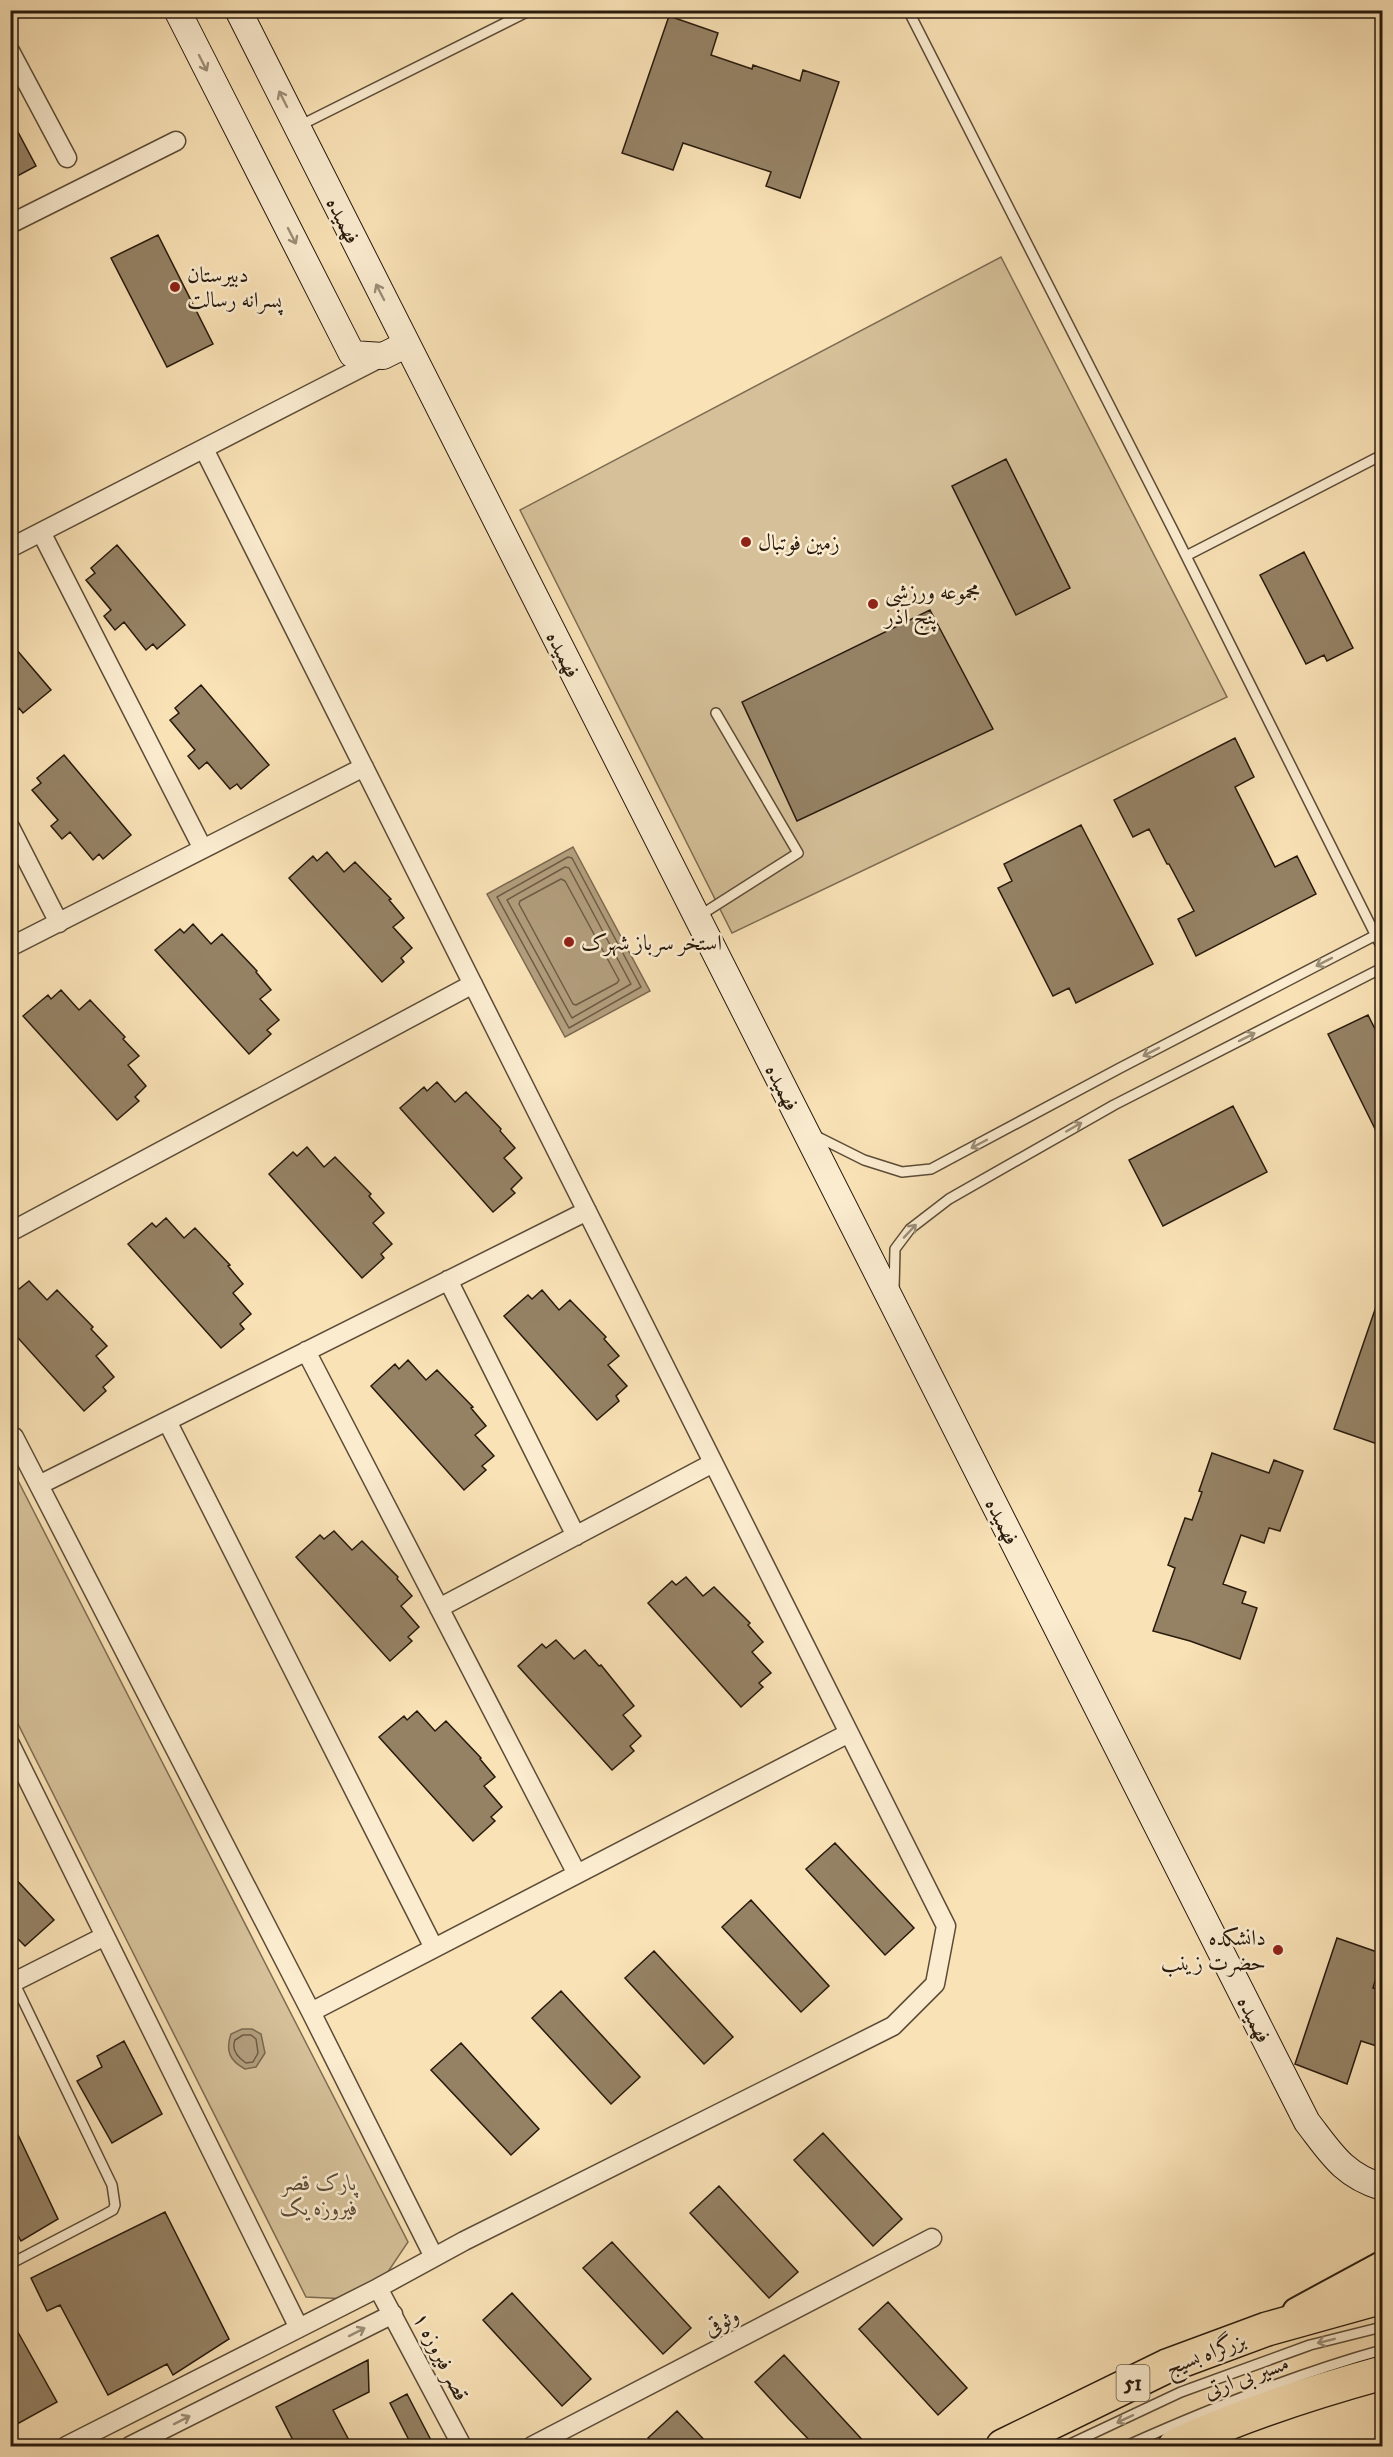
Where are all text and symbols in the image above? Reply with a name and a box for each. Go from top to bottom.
one-way arrow [198,53,209,71]
one-way arrow [277,91,289,108]
street label: فهمیده [319,193,366,249]
one-way arrow [286,227,298,244]
place label: دبیرستان پسرانه رسالت [187,262,283,316]
marker: دبیرستان پسرانه رسالت [168,280,182,294]
one-way arrow [374,283,386,301]
place label: زمین فوتبال [758,530,840,557]
marker: زمین فوتبال [739,535,753,549]
place label: مجموعه ورزشی پنج آذر [883,579,980,636]
marker: مجموعه ورزشی پنج آذر [866,597,880,611]
street label: فهمیده [539,627,586,683]
place label: استخر سرباز شهرک [581,930,722,957]
marker: استخر سرباز شهرک [562,935,576,949]
one-way arrow [1316,957,1334,969]
one-way arrow [1238,1031,1256,1042]
one-way arrow [1143,1046,1160,1058]
street label: فهمیده [758,1060,805,1116]
one-way arrow [1065,1121,1083,1132]
one-way arrow [970,1138,988,1150]
one-way arrow [903,1223,917,1238]
street label: فهمیده [978,1494,1025,1550]
place label: دانشکده حضرت زینب [1161,1925,1266,1977]
marker: دانشکده حضرت زینب [1271,1943,1285,1957]
street label: فهمیده [1230,1992,1277,2048]
park label: پارک قصر فیروزه یک [280,2170,359,2222]
street label: وثوقی [699,2302,744,2343]
street label: قصر فیروزه ۱ [407,2308,475,2406]
street label: بزرگراه بسیج [1161,2325,1251,2387]
one-way arrow [347,2326,365,2338]
one-way arrow [1316,2335,1335,2347]
street label: مسیر بی ارتی [1200,2350,1293,2407]
road number: 51 [1116,2365,1150,2401]
one-way arrow [173,2414,191,2425]
one-way arrow [1116,2414,1134,2426]

